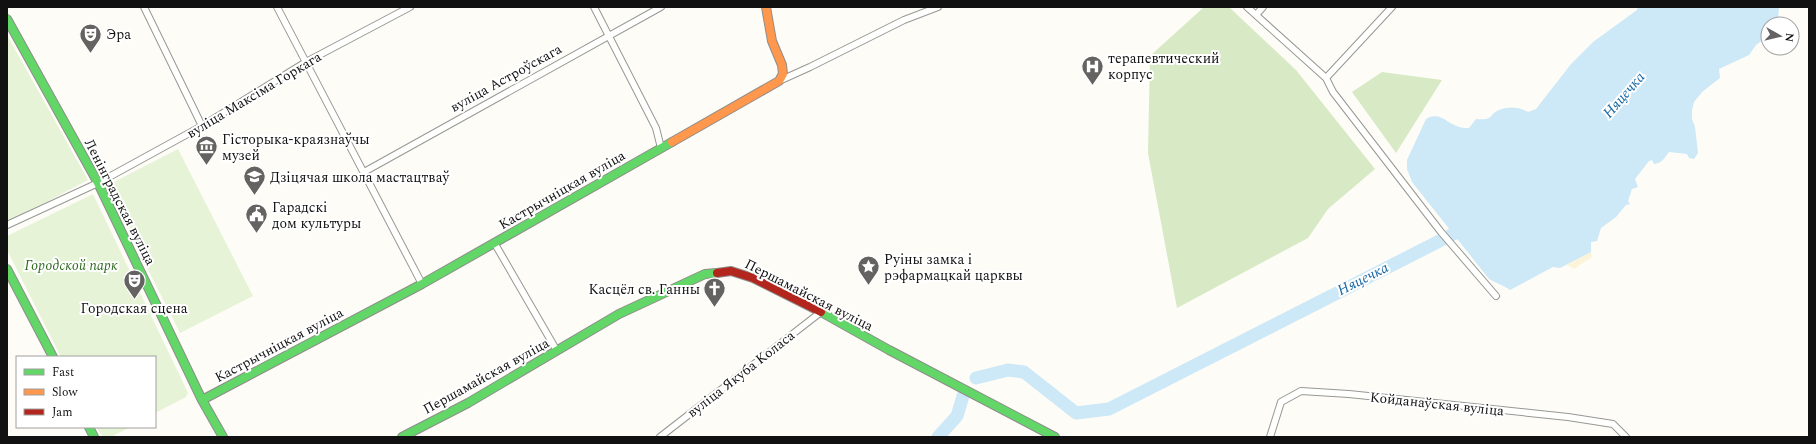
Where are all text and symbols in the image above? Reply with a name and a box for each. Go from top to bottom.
north arrow [1760,16,1800,56]
theatre icon: Эра [78,21,104,54]
place label: Эра [106,24,131,45]
text: N [1780,32,1798,43]
street label: вуліца Астроўскага [446,39,566,117]
street label: вуліца Максіма Горкага [183,46,326,144]
place label: терапевтический корпус [1108,48,1220,85]
hospital icon: терапевтический корпус [1080,53,1106,86]
water label: Няцечка [1597,66,1651,123]
place label: Гісторыка-краязнаўчы музей [222,129,370,166]
museum icon: Гісторыка-краязнаўчы музей [193,134,219,167]
street label: Ленінградская вуліца [79,135,161,269]
street label: Кастрычніцкая вуліца [495,145,629,235]
school or university icon: Дзіцячая школа мастацтваў [242,164,268,197]
place label: Дзіцячая школа мастацтваў [270,167,451,188]
place label: Гарадскі дом культуры [272,197,361,234]
public building icon: Гарадскі дом культуры [243,202,269,235]
place label: Руіны замка і рэфармацкай царквы [884,249,1023,286]
street label: Першамайская вуліца [741,253,877,337]
place icon: Руіны замка і рэфармацкай царквы [855,254,881,287]
park label: Городской парк [24,255,118,276]
water label: Няцечка [1333,256,1393,302]
theatre icon: Городская сцена [121,267,147,300]
church icon: Касцёл св. Ганны [702,276,728,309]
place label: Касцёл св. Ганны [589,279,700,300]
place label: Городская сцена [80,298,188,319]
street label: Кастрычніцкая вуліца [211,302,347,388]
street label: вуліца Якуба Коласа [683,325,800,423]
street label: Першамайская вуліца [419,332,553,420]
legend [16,356,156,428]
text: Fast [52,363,74,382]
text: Slow [52,383,78,402]
street label: Койданаўская вуліца [1369,387,1505,422]
text: Jam [52,403,73,422]

